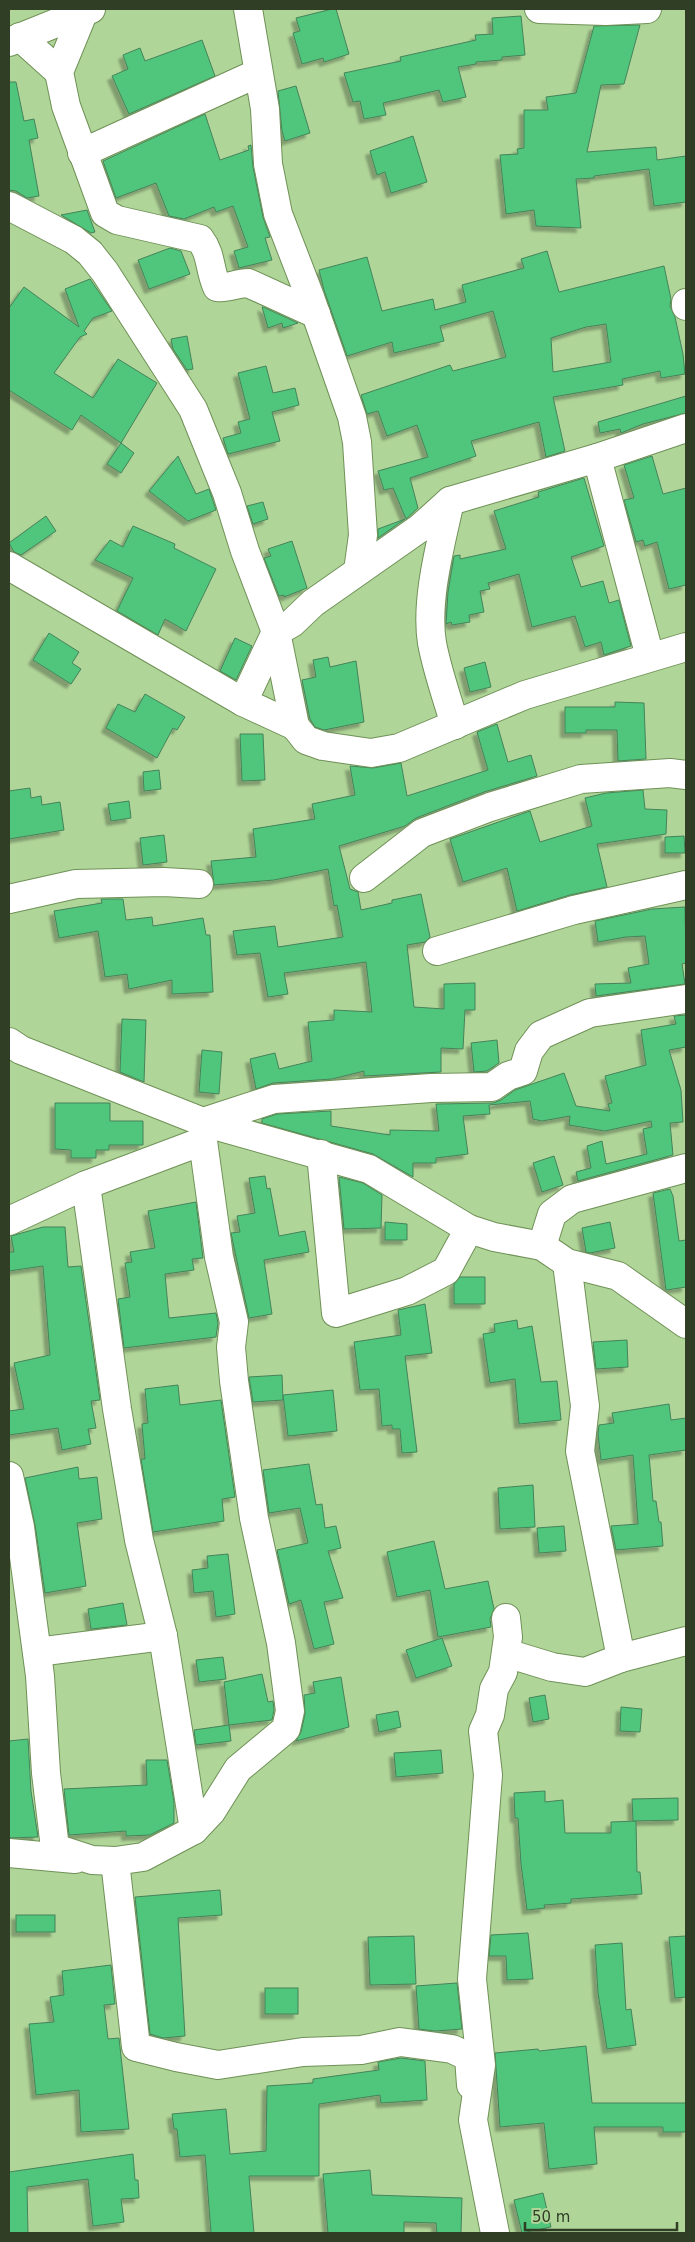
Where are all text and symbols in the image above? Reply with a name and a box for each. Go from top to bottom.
scale bar [525,2200,678,2232]
text: 50 m [532,2208,570,2226]

